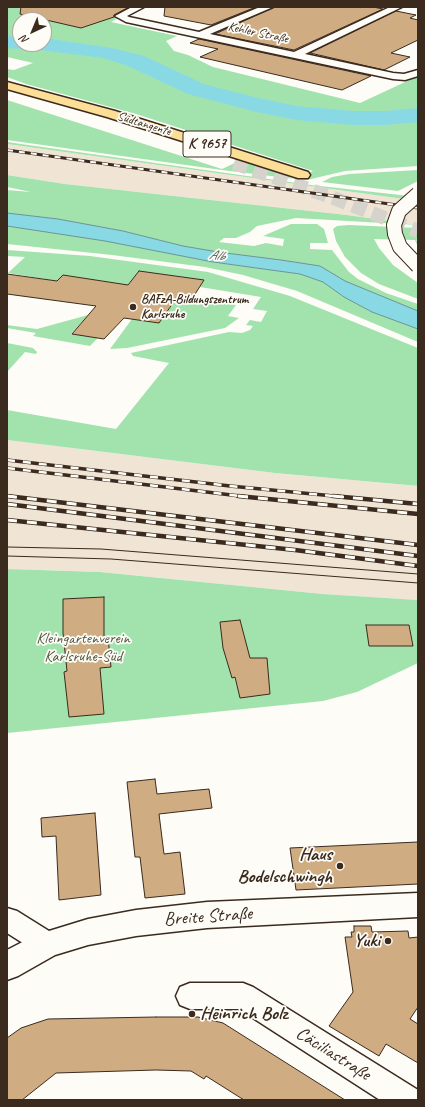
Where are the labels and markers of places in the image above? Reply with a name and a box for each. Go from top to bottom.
place label: BAFzA-Bildungszentrum Karlsruhe [141,292,248,323]
marker: BAFzA-Bildungszentrum Karlsruhe [128,302,138,312]
place label: Haus Bodelschwingh [237,844,332,888]
marker: Haus Bodelschwingh [335,861,345,871]
place label: Yuki [354,930,380,952]
marker: Yuki [383,936,393,946]
place label: Heinrich Bolz [200,1003,287,1025]
marker: Heinrich Bolz [187,1009,197,1019]

